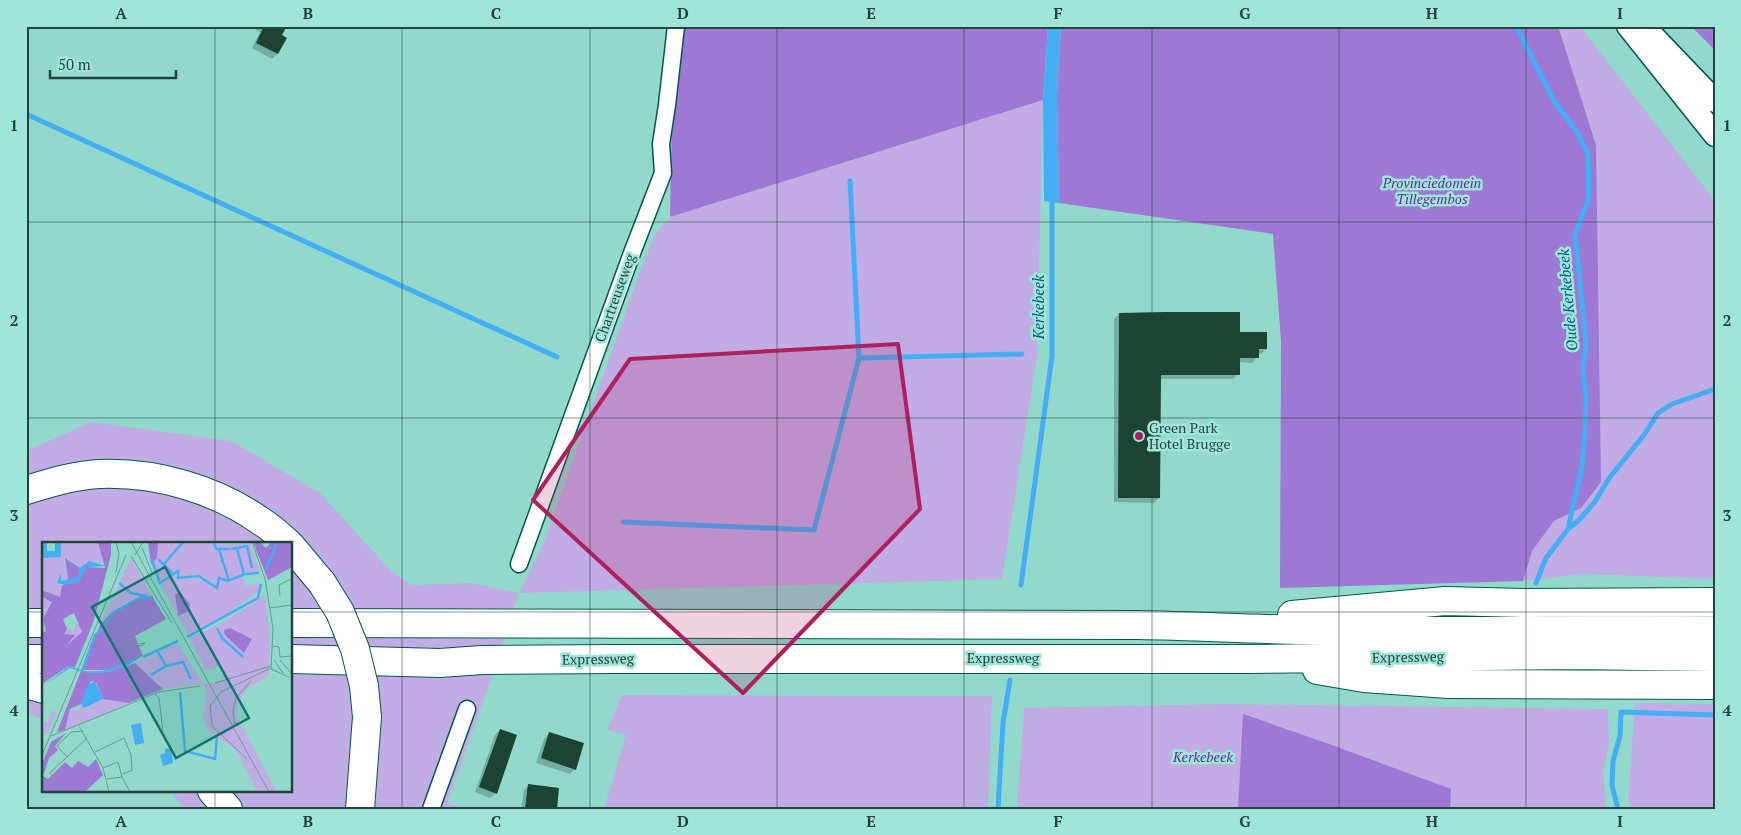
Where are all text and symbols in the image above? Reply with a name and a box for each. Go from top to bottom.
text: A [115,2,127,24]
text: B [303,2,313,24]
text: C [491,2,501,24]
text: D [677,2,689,24]
text: E [866,2,876,24]
text: F [1053,2,1063,24]
text: G [1239,2,1251,24]
text: H [1426,2,1438,24]
text: I [1617,2,1623,24]
scale bar [50,48,176,80]
text: 50 m [58,54,91,74]
text: 1 [9,114,19,136]
text: 1 [1722,114,1732,136]
park label: Provinciedomein Tillegembos [1382,173,1481,208]
water label: Oude Kerkebeek [1553,248,1581,352]
street label: Chartreuseweg [590,250,640,345]
water label: Kerkebeek [1028,274,1048,340]
text: 2 [9,309,19,331]
text: 2 [1722,309,1732,331]
place label: Green Park Hotel Brugge [1149,418,1230,453]
marker: Green Park Hotel Brugge [1133,430,1145,442]
text: 3 [9,504,19,526]
text: 3 [1722,504,1732,526]
inset map [42,542,292,792]
street label: Expressweg [1372,646,1445,667]
street label: Expressweg [562,648,635,669]
street label: Expressweg [967,648,1040,667]
text: 4 [9,699,19,721]
text: 4 [1722,699,1732,721]
park label: Kerkebeek [1172,747,1233,766]
text: A [115,810,127,832]
text: B [303,810,313,832]
text: C [491,810,501,832]
text: D [677,810,689,832]
text: E [866,810,876,832]
text: F [1053,810,1063,832]
text: G [1239,810,1251,832]
text: H [1426,810,1438,832]
text: I [1617,810,1623,832]

